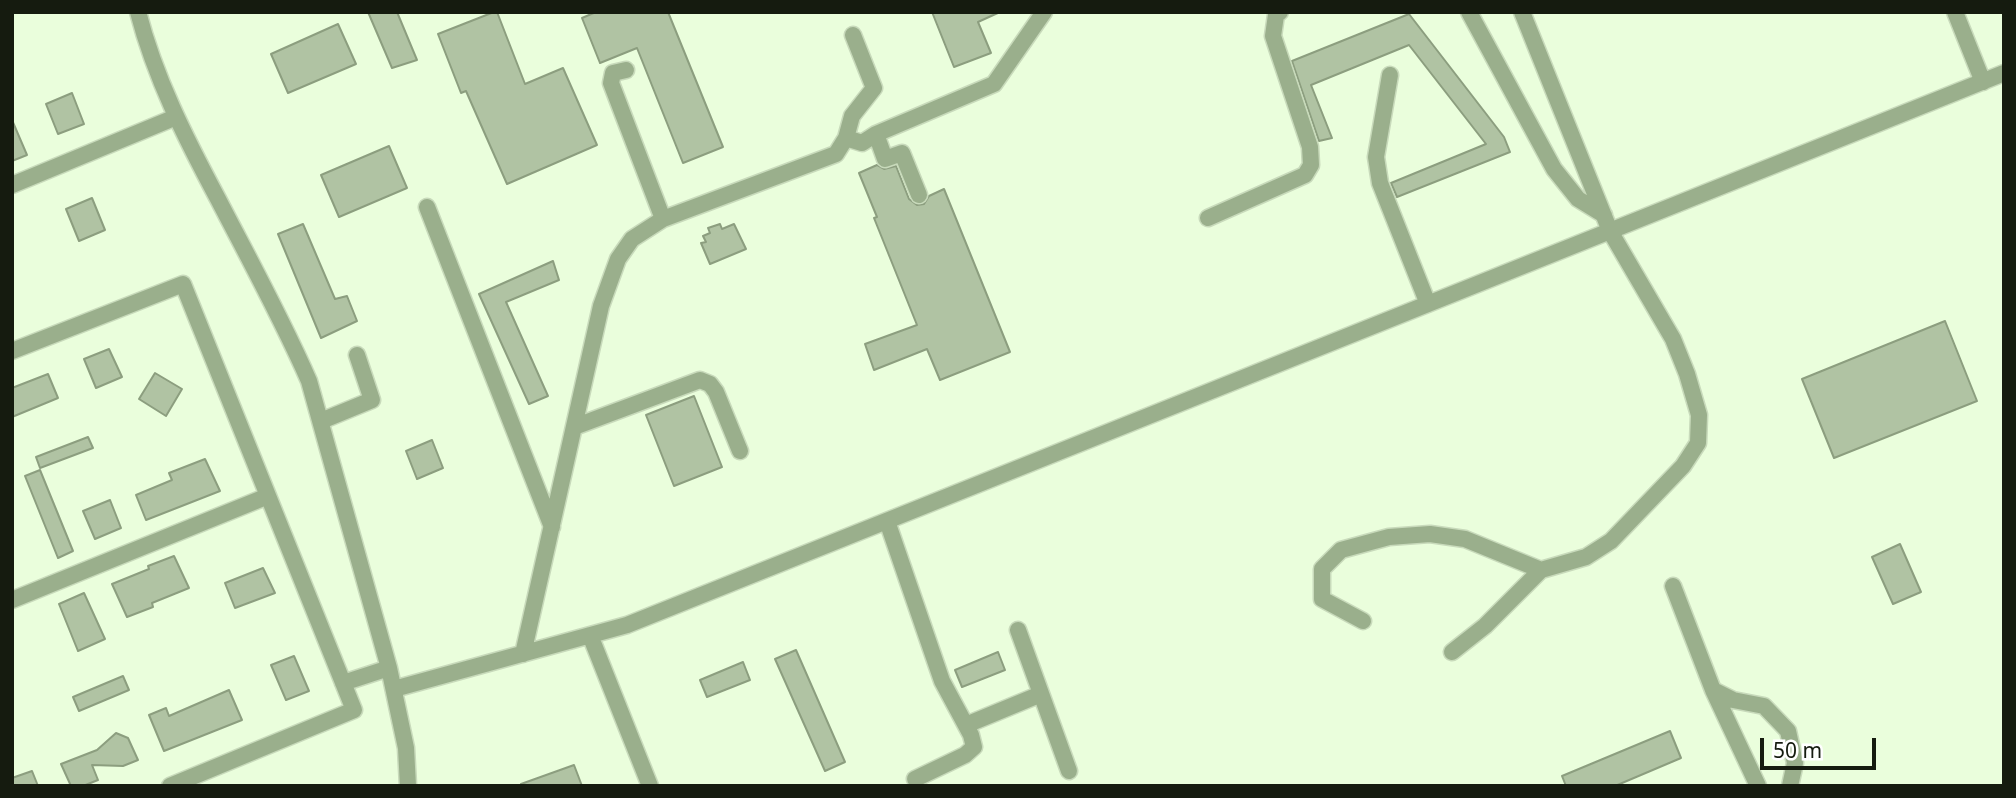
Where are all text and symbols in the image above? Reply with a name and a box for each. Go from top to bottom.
scale bar [1764,724,1880,768]
text: 50 m [1773,736,1822,764]

